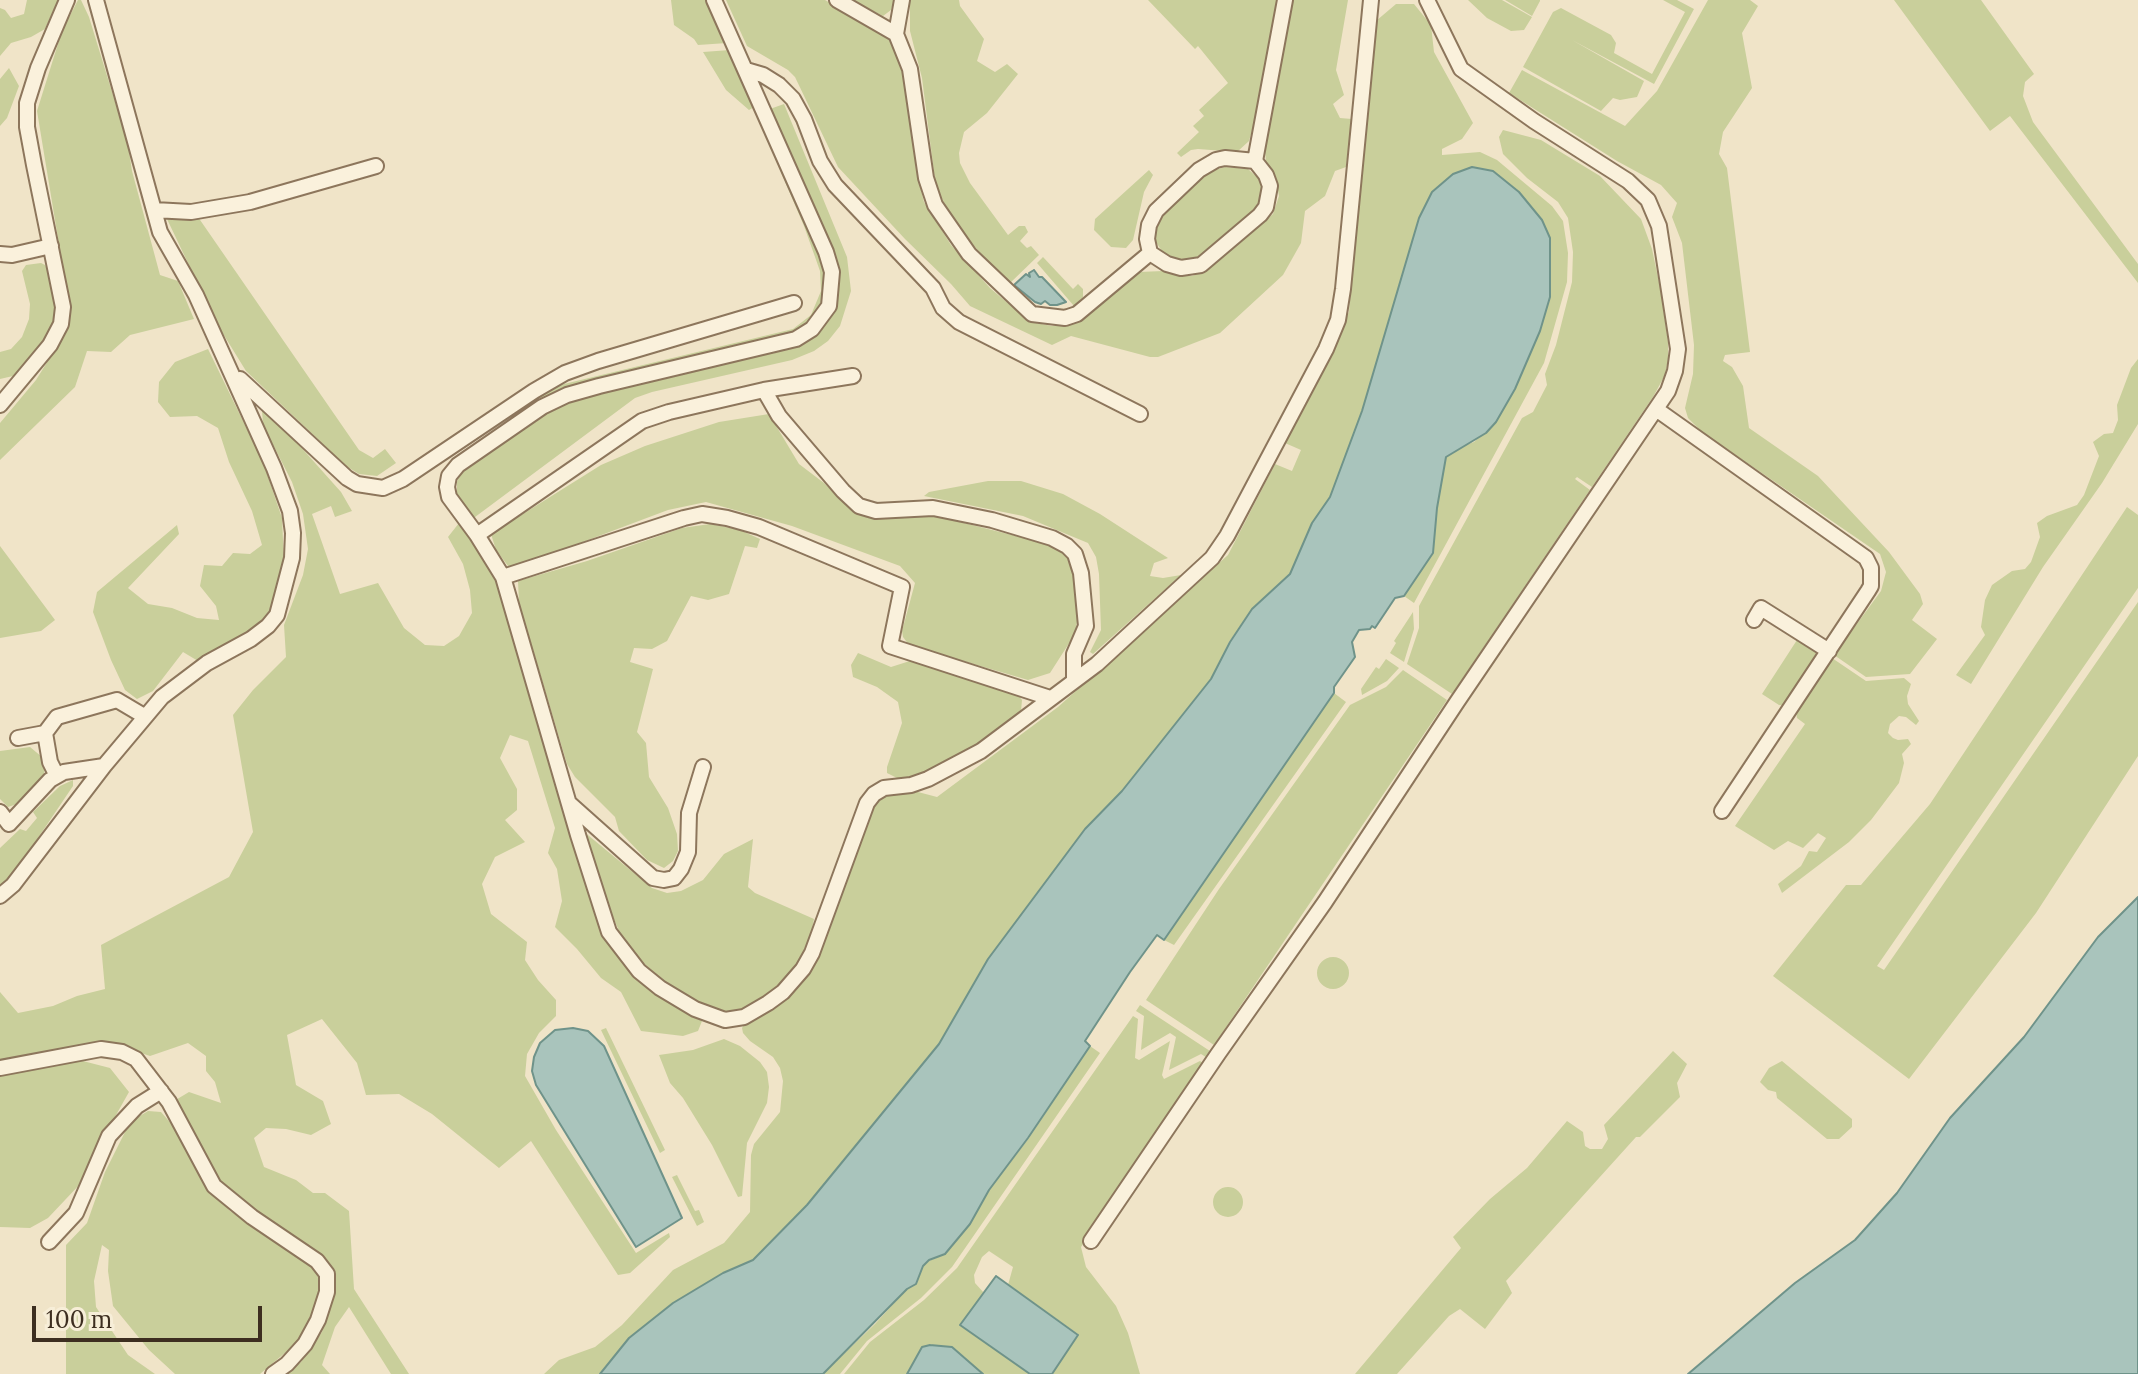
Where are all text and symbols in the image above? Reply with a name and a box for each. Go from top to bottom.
scale bar [36,1290,266,1340]
text: 100 m [46,1304,112,1335]

